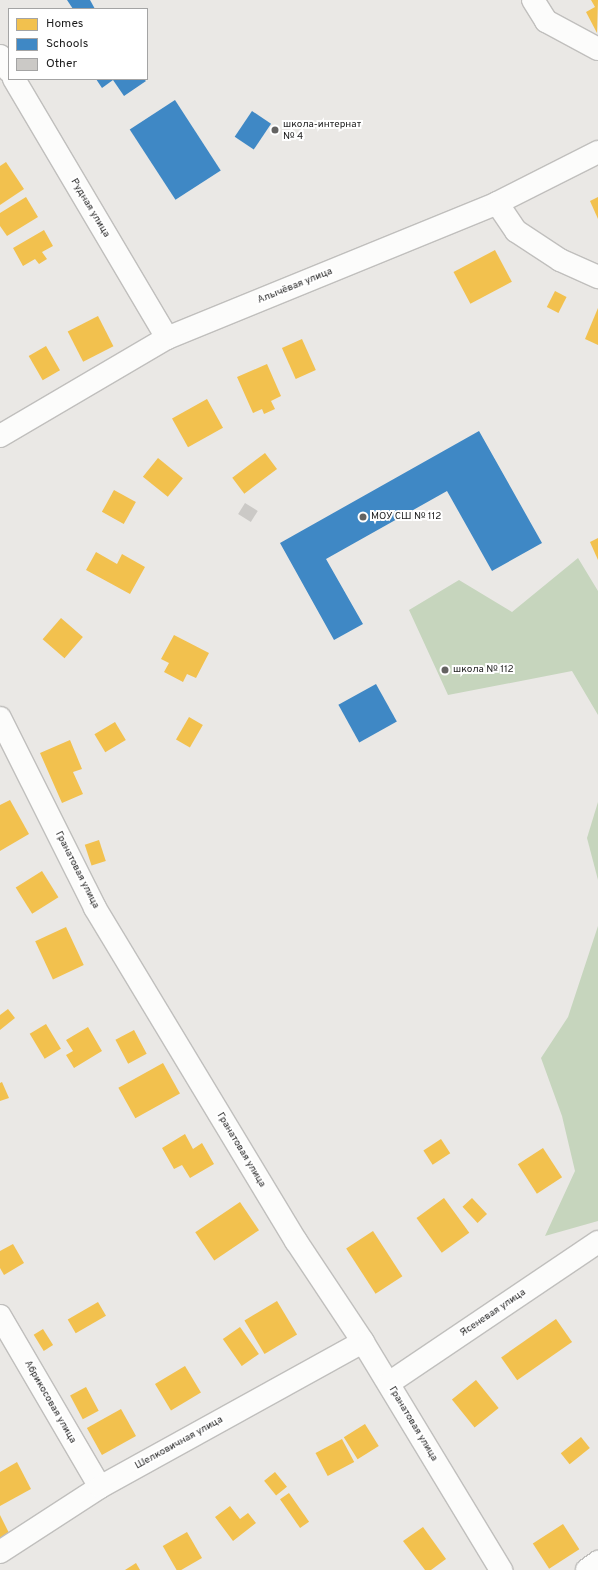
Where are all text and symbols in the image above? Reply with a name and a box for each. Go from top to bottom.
legend [8,8,148,80]
text: Homes [46,16,83,32]
text: Schools [46,36,88,52]
text: Other [46,56,77,72]
place label: школа-интернат № 4 [283,118,361,142]
marker: школа-интернат № 4 [270,125,280,135]
street label: Рудная улица [68,176,112,240]
street label: Алычёвая улица [256,266,334,306]
place label: МОУ СШ № 112 [371,511,442,523]
marker: МОУ СШ № 112 [358,512,368,522]
place label: школа № 112 [453,664,514,676]
marker: школа № 112 [440,665,450,675]
street label: Гранатовая улица [52,829,102,911]
street label: Гранатовая улица [214,1110,268,1190]
street label: Ясеневая улица [458,1287,528,1339]
street label: Абрикосовая улица [21,1358,79,1446]
street label: Гранатовая улица [386,1384,440,1464]
street label: Шелковичная улица [133,1414,225,1472]

